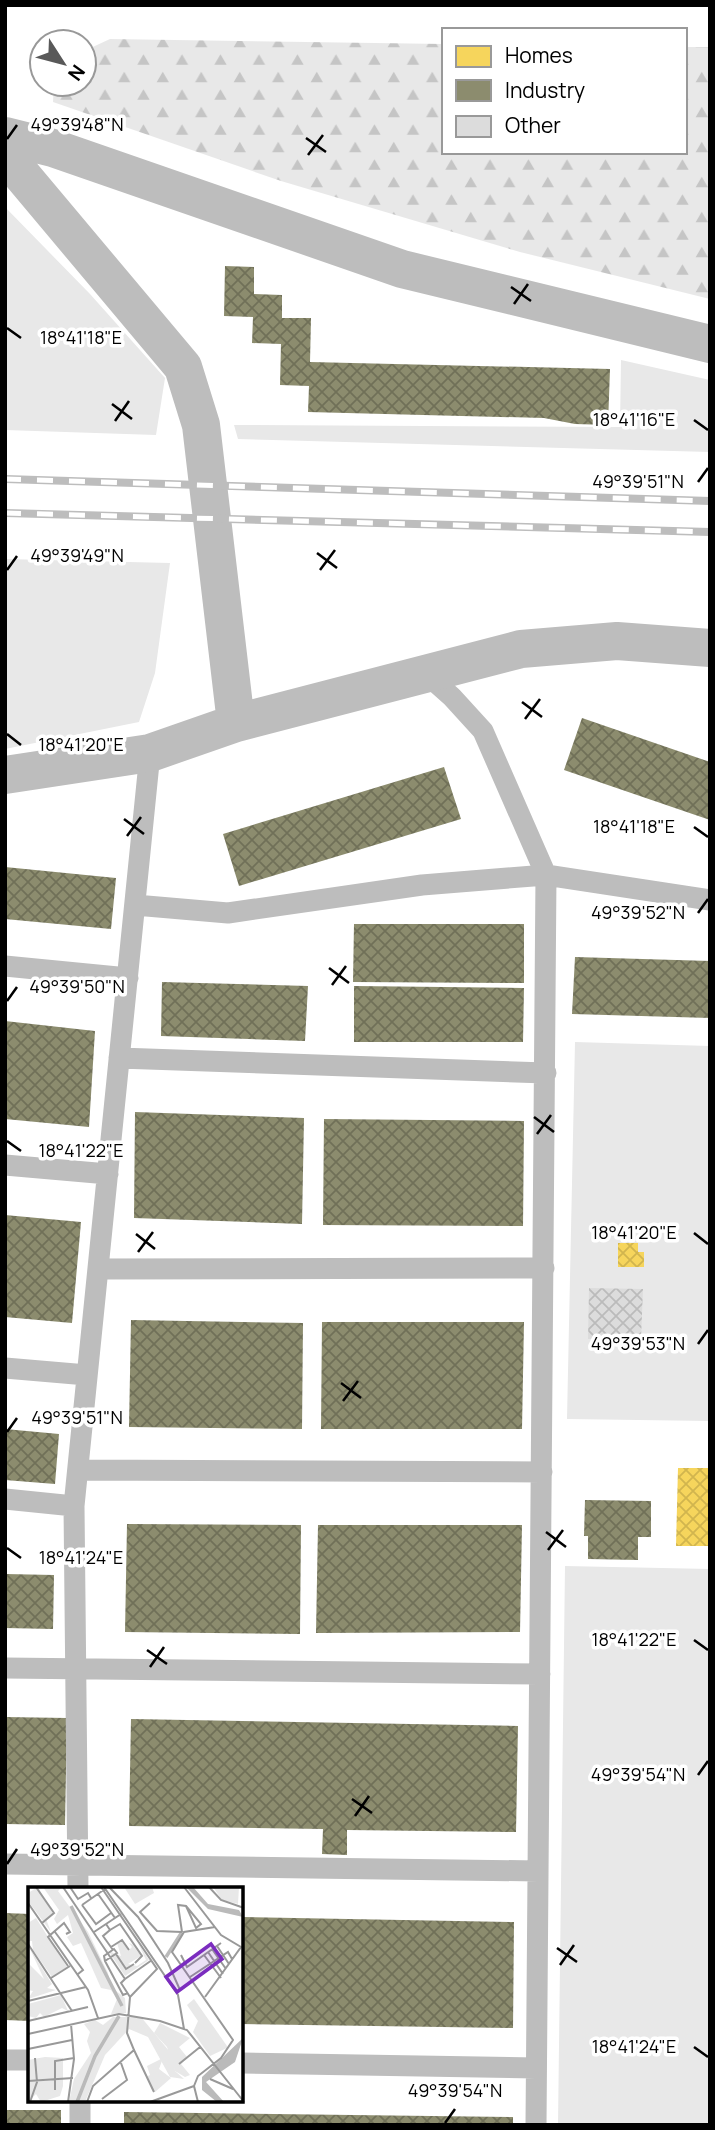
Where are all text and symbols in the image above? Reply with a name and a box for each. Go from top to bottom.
north arrow [28,28,98,98]
legend [442,28,687,154]
text: Homes [505,41,573,69]
text: N [62,60,91,86]
text: Industry [505,76,585,104]
text: Other [505,111,561,139]
text: 49°39'48"N [31,112,123,136]
text: 18°41'18"E [40,325,122,349]
text: 18°41'16"E [593,407,675,431]
text: 49°39'51"N [592,469,684,493]
text: 49°39'49"N [30,543,124,567]
text: 18°41'20"E [38,732,124,756]
text: 18°41'18"E [593,814,675,838]
text: 49°39'52"N [591,900,685,924]
text: 49°39'50"N [29,974,125,998]
text: 18°41'22"E [39,1138,123,1162]
text: 18°41'20"E [591,1220,677,1244]
text: 49°39'53"N [591,1331,685,1355]
text: 49°39'51"N [31,1405,123,1429]
text: 18°41'24"E [39,1545,123,1569]
text: 18°41'22"E [592,1627,676,1651]
text: 49°39'54"N [591,1762,685,1786]
text: 49°39'52"N [30,1837,124,1861]
inset map [28,1887,243,2102]
text: 18°41'24"E [592,2034,676,2058]
text: 49°39'54"N [408,2078,502,2102]

